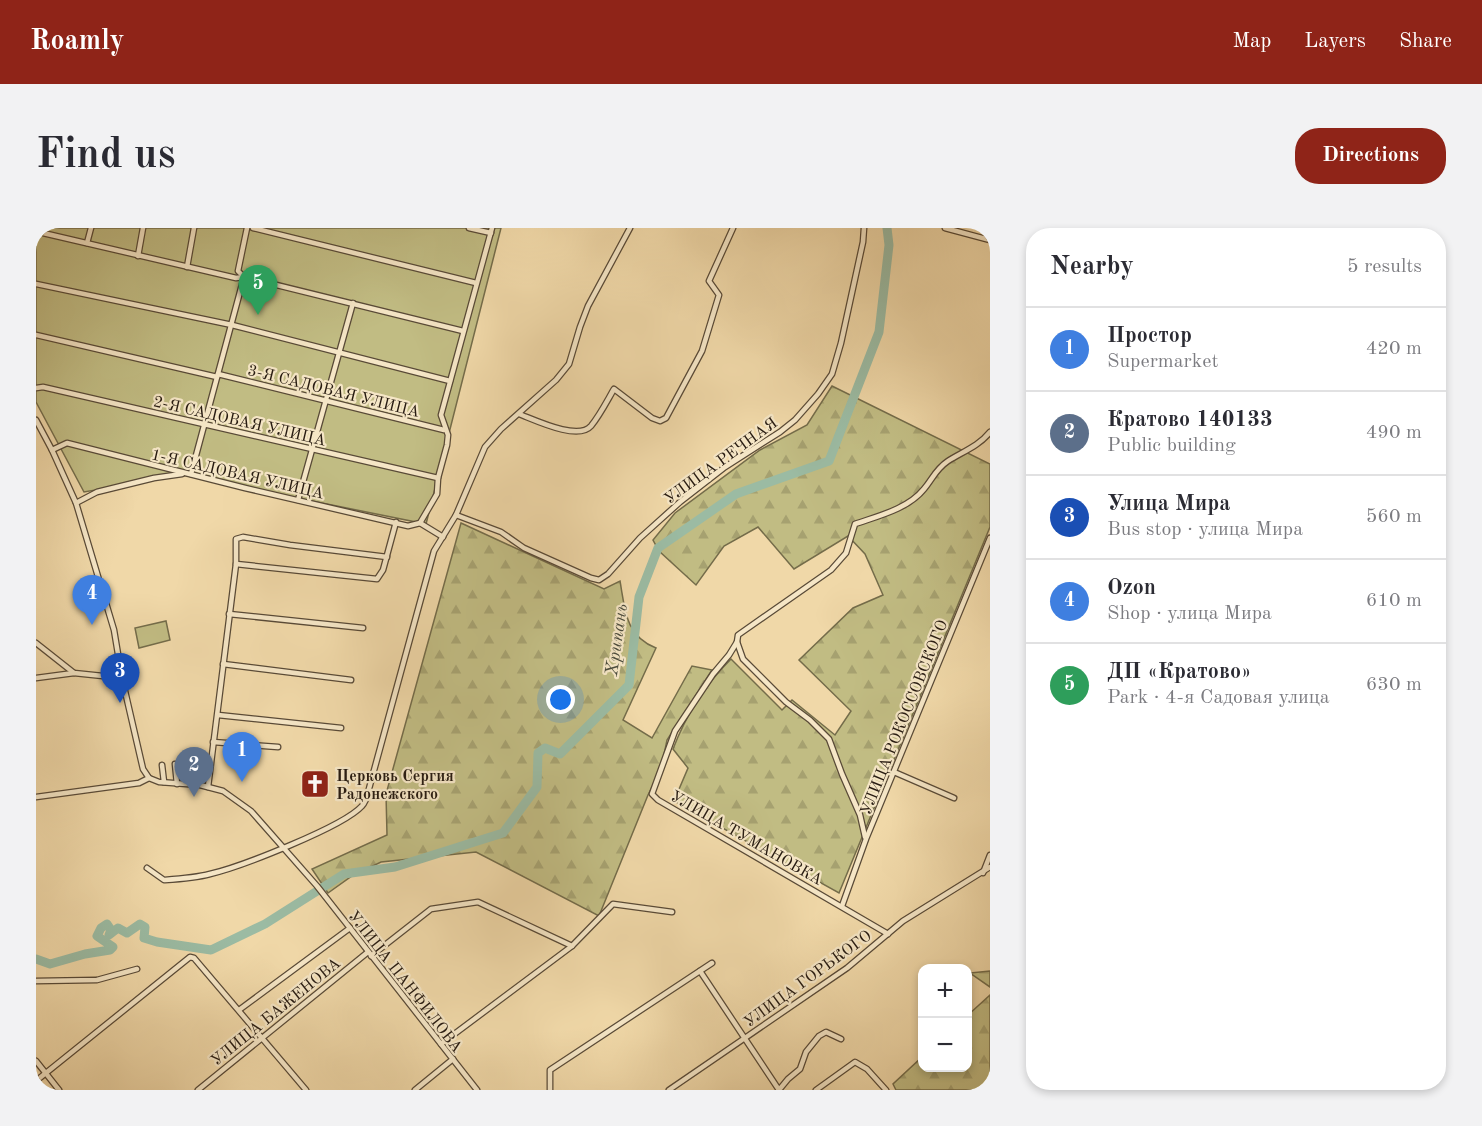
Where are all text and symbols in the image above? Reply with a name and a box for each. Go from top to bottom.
text: Roamly [30,28,124,56]
text: Map [1232,31,1271,52]
text: Layers [1304,31,1366,52]
text: Share [1399,31,1452,52]
button: Directions [1295,128,1446,184]
text: Find us [36,135,175,177]
text: Nearby [1050,254,1134,280]
text: 5 results [1347,257,1422,277]
pin: 5 [238,266,278,315]
text: Простор [1107,325,1192,347]
text: 1 [1064,339,1075,359]
text: 420 m [1366,339,1422,359]
text: Supermarket [1107,352,1218,372]
street label: 3-Я САДОВАЯ УЛИЦА [246,363,421,421]
street label: 2-Я САДОВАЯ УЛИЦА [152,394,327,450]
text: Кратово 140133 [1107,409,1273,431]
street label: УЛИЦА РЕЧНАЯ [662,415,781,508]
text: 2 [1064,423,1075,443]
text: 490 m [1366,423,1422,443]
text: Public building [1107,436,1236,456]
street label: 1-Я САДОВАЯ УЛИЦА [150,447,325,503]
text: Улица Мира [1107,493,1230,515]
text: 3 [1064,507,1075,527]
text: 560 m [1366,507,1422,527]
text: Bus stop · улица Мира [1107,520,1303,540]
pin: 4 [72,576,112,625]
text: Ozon [1107,577,1156,599]
text: 4 [1064,591,1075,611]
text: 610 m [1366,591,1422,611]
water label: Хрипань [603,602,631,678]
text: Shop · улица Мира [1107,604,1272,624]
street label: УЛИЦА РОКОССОВСКОГО [858,618,951,818]
pin: 3 [100,654,140,703]
text: ДП «Кратово» [1107,661,1252,683]
text: 5 [1064,675,1075,695]
text: 630 m [1366,675,1422,695]
your location [546,685,575,714]
text: Park · 4-я Садовая улица [1107,688,1330,708]
pin: 1 [222,732,262,782]
pin: 2 [174,748,214,797]
church icon: Церковь Сергия Радонежского [299,768,331,800]
place label: Церковь Сергия Радонежского [336,769,454,803]
street label: УЛИЦА ТУМАНОВКА [667,789,825,889]
street label: УЛИЦА ПАНФИЛОВА [344,908,465,1056]
street label: УЛИЦА ГОРЬКОГО [741,928,875,1031]
street label: УЛИЦА БАЖЕНОВА [208,955,344,1070]
map controls [918,964,972,1072]
button: + [918,964,972,1018]
button: − [918,1018,972,1072]

